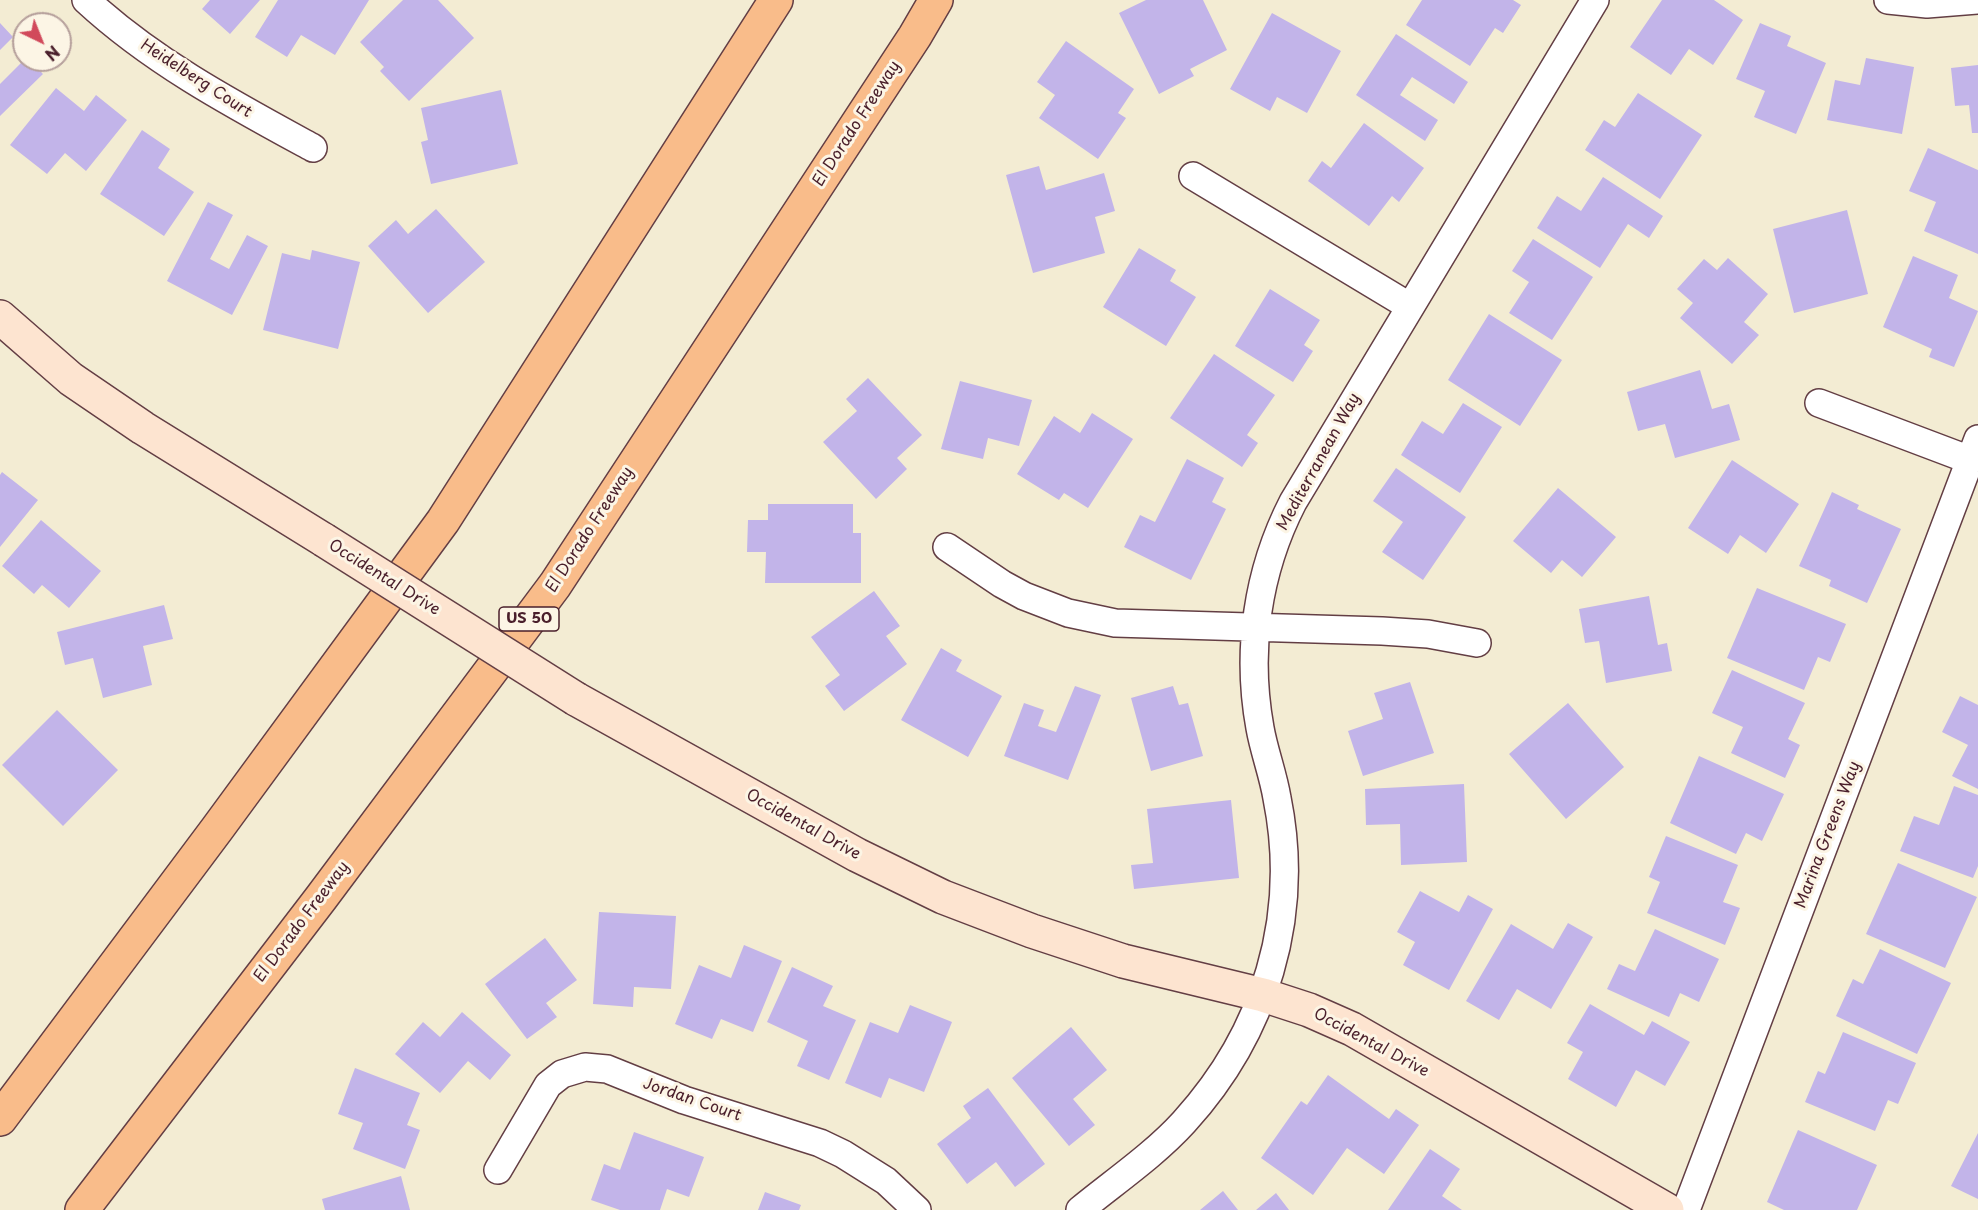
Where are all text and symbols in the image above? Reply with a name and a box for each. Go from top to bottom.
north arrow [12,12,72,72]
street label: Heidelberg Court [137,36,255,122]
text: N [40,41,66,67]
street label: El Dorado Freeway [809,58,905,190]
street label: Mediterranean Way [1273,390,1365,534]
street label: El Dorado Freeway [542,464,638,596]
street label: Occidental Drive [325,536,443,620]
road number: US 50 [499,607,559,631]
street label: Marina Greens Way [1791,759,1865,911]
street label: Occidental Drive [742,786,864,864]
street label: El Dorado Freeway [250,858,354,986]
street label: Occidental Drive [1310,1004,1432,1082]
street label: Jordan Court [640,1074,744,1126]

